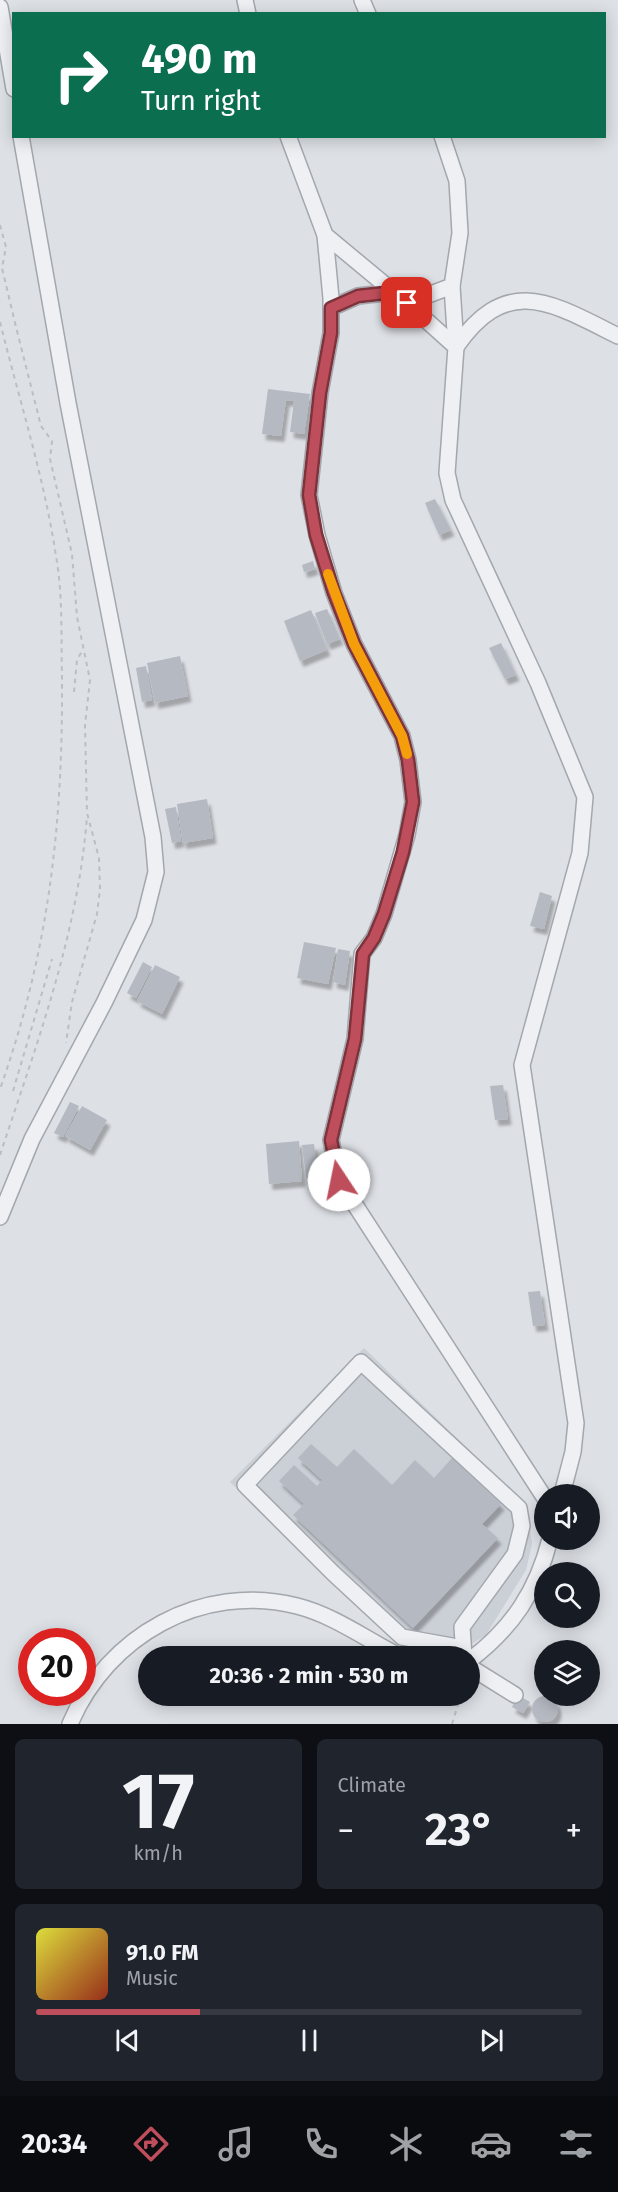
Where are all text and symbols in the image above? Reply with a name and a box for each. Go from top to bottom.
text: 490 m [141,34,257,84]
icon: right [42,36,120,114]
text: Turn right [141,85,261,117]
pin [381,277,432,328]
icon: arrive [390,286,423,319]
position arrow [307,1148,371,1212]
map controls [534,1484,600,1706]
button: sound [534,1484,600,1550]
button: search [534,1562,600,1628]
speed limit sign: 20 [18,1628,96,1706]
button: layers [534,1640,600,1706]
text: 20:36 · 2 min · 530 m [210,1662,408,1689]
text: 17 [122,1755,195,1849]
text: Climate [338,1773,406,1797]
text: 23° [425,1803,495,1857]
text: − [338,1811,354,1851]
text: + [566,1811,582,1851]
text: km/h [134,1841,183,1865]
text: 91.0 FM [126,1939,199,1966]
text: Music [126,1966,178,1990]
icon: previous [111,2024,144,2057]
icon: pause [293,2024,326,2057]
icon: next [475,2024,508,2057]
icon: directions [130,2123,172,2165]
icon: music [215,2123,257,2165]
icon: phone [300,2123,342,2165]
icon: climate [385,2123,427,2165]
icon: car [470,2123,512,2165]
icon: filters [555,2123,597,2165]
text: 20:34 [21,2128,87,2160]

